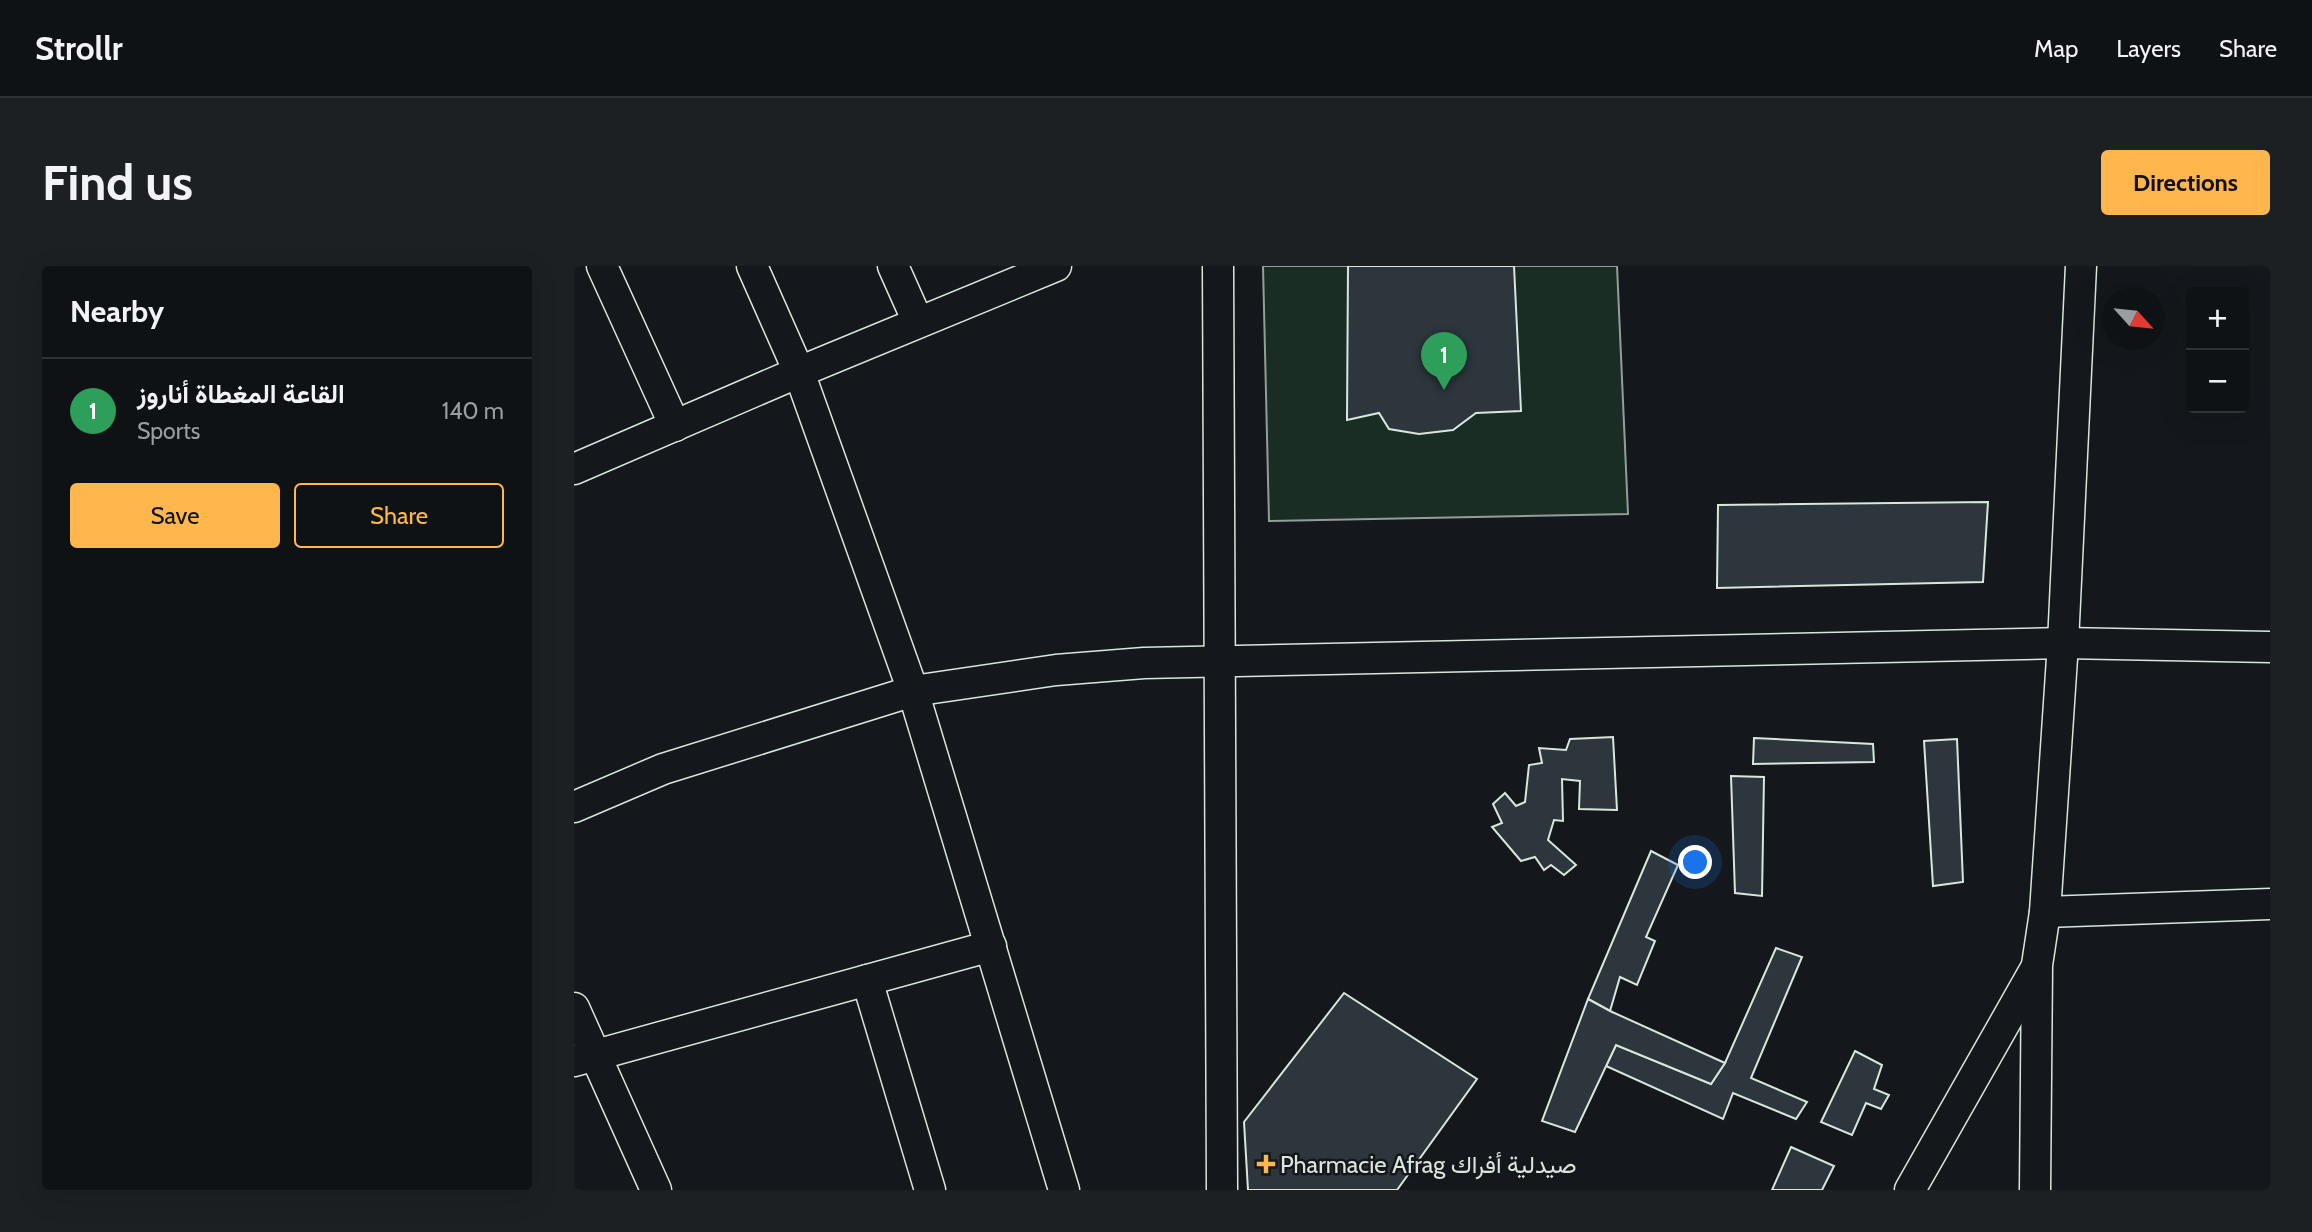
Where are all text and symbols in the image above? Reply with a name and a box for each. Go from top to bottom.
text: Strollr [35,28,123,68]
text: Map [2034,34,2078,63]
text: Layers [2116,34,2181,63]
text: Share [2219,34,2277,63]
button: Directions [2101,150,2270,215]
text: Find us [42,153,193,212]
north arrow [2102,287,2165,350]
map controls [2186,287,2249,413]
button: + [2186,287,2249,350]
text: Nearby [70,293,164,330]
pin: 1 [1421,332,1467,390]
button: − [2186,350,2249,413]
text: القاعة المغطاة أناروز [137,378,345,410]
text: 1 [89,397,97,425]
text: 140 m [442,397,504,425]
text: Sports [137,417,200,445]
button: Save [70,483,280,548]
button: Share [294,483,504,548]
your location [1678,845,1712,879]
place label: Pharmacie Afrag صيدلية أفراك [1280,1150,1577,1180]
marker: Pharmacie Afrag صيدلية أفراك [1258,1156,1274,1172]

